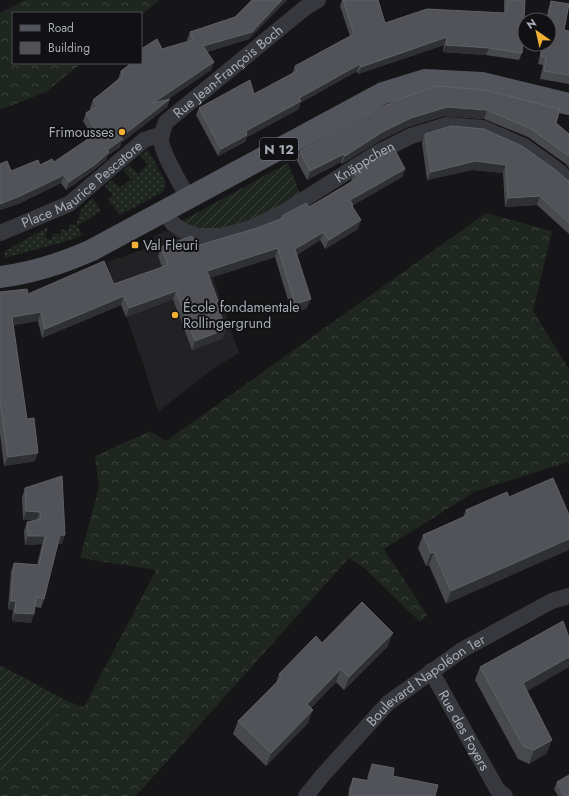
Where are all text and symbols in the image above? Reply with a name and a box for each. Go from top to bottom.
legend [12,12,142,64]
north arrow [517,12,557,52]
text: N [523,15,540,33]
text: Road [48,19,74,37]
street label: Rue Jean-François Boch [168,20,287,123]
text: Building [48,39,90,57]
place label: Frimousses [49,122,114,142]
marker: Frimousses [117,127,127,137]
street label: Place Maurice Pescatore [18,136,146,233]
street label: Knäppchen [331,136,398,187]
road number: N 12 [260,138,298,160]
place label: Val Fleuri [143,235,198,255]
marker: Val Fleuri [130,240,140,250]
place label: École fondamentale Rollingergrund [183,297,299,333]
marker: École fondamentale Rollingergrund [170,310,180,320]
street label: Boulevard Napoléon 1er [362,629,489,731]
street label: Rue des Foyers [434,686,495,775]

